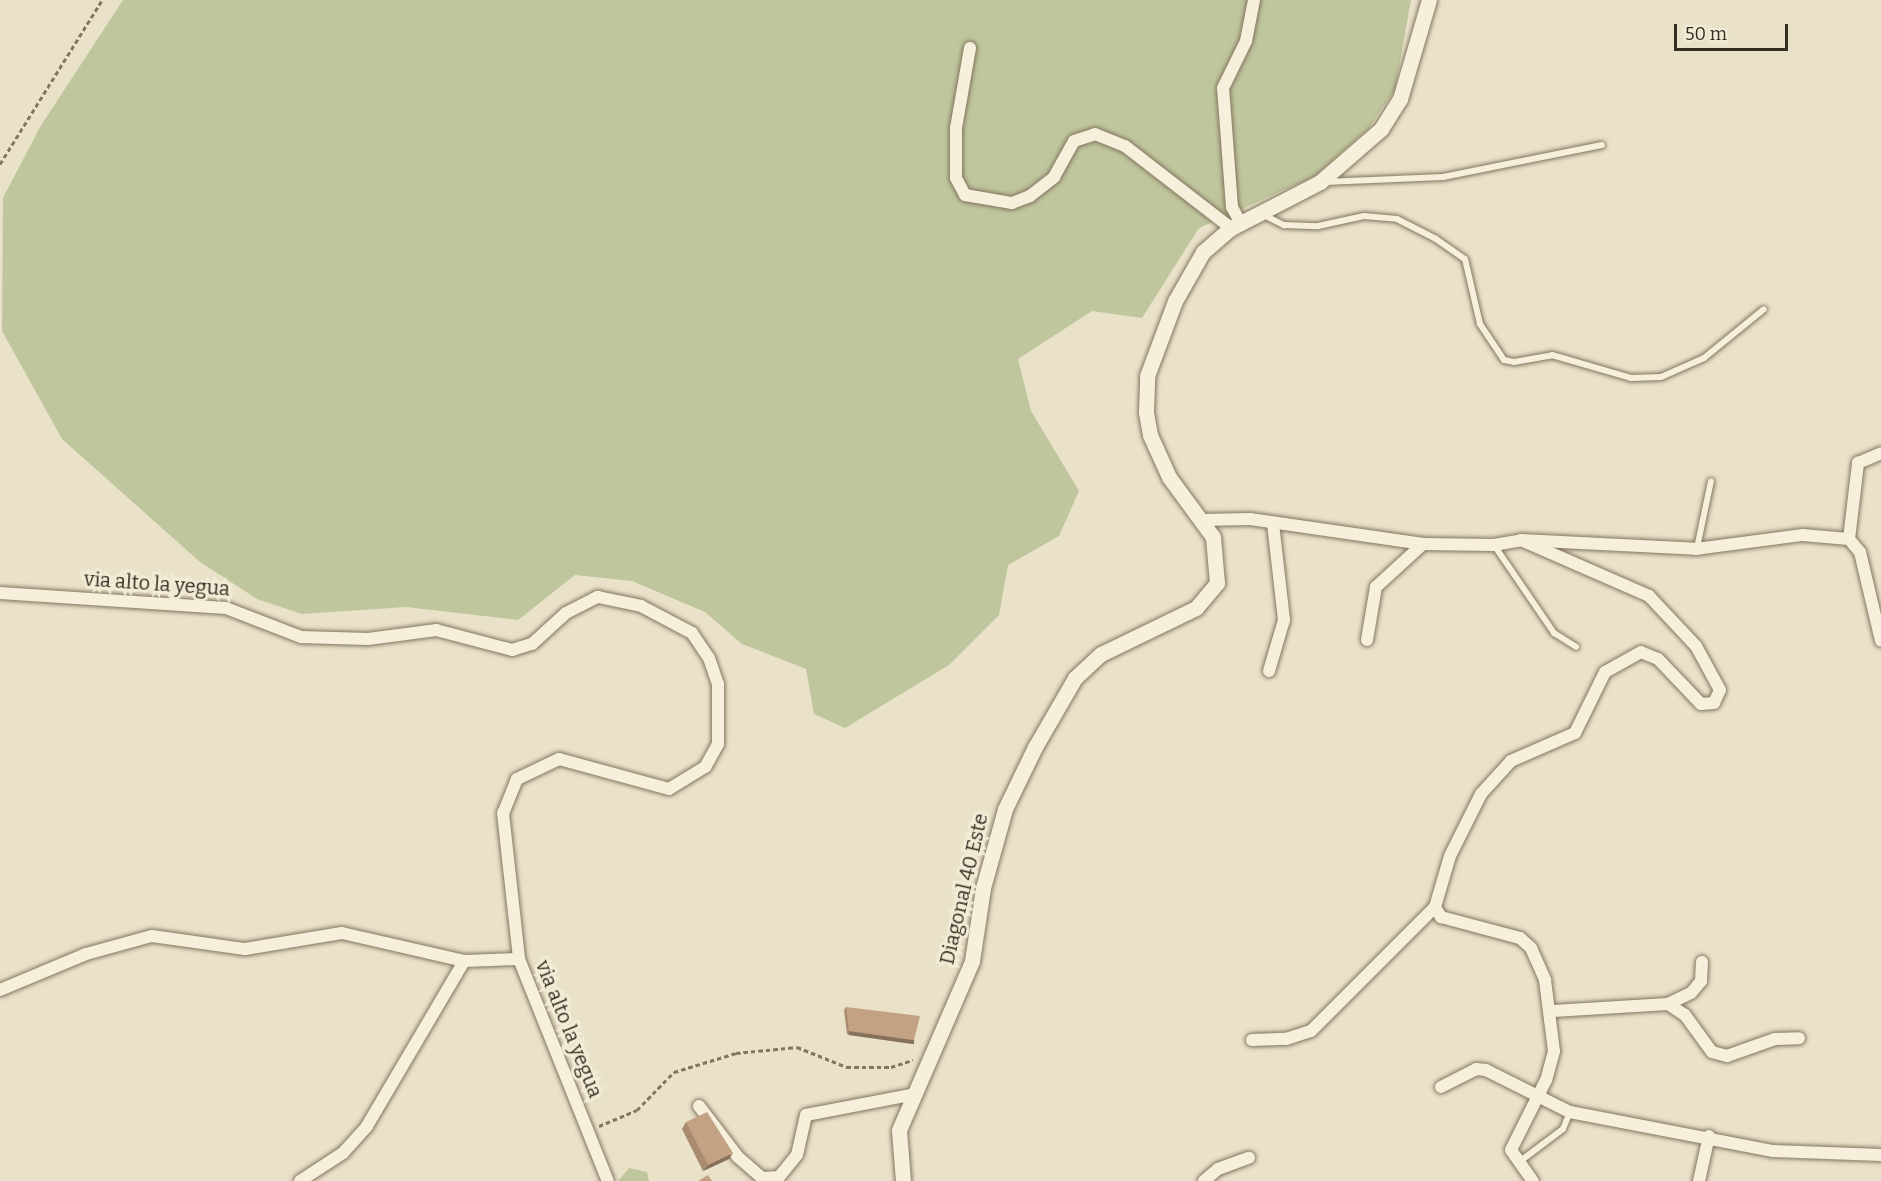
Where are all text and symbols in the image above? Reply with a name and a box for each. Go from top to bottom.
scale bar [1677,12,1791,50]
text: 50 m [1685,23,1727,45]
street label: via alto la yegua [83,567,231,601]
street label: Diagonal 40 Este [935,811,993,967]
street label: via alto la yegua [530,957,608,1101]

